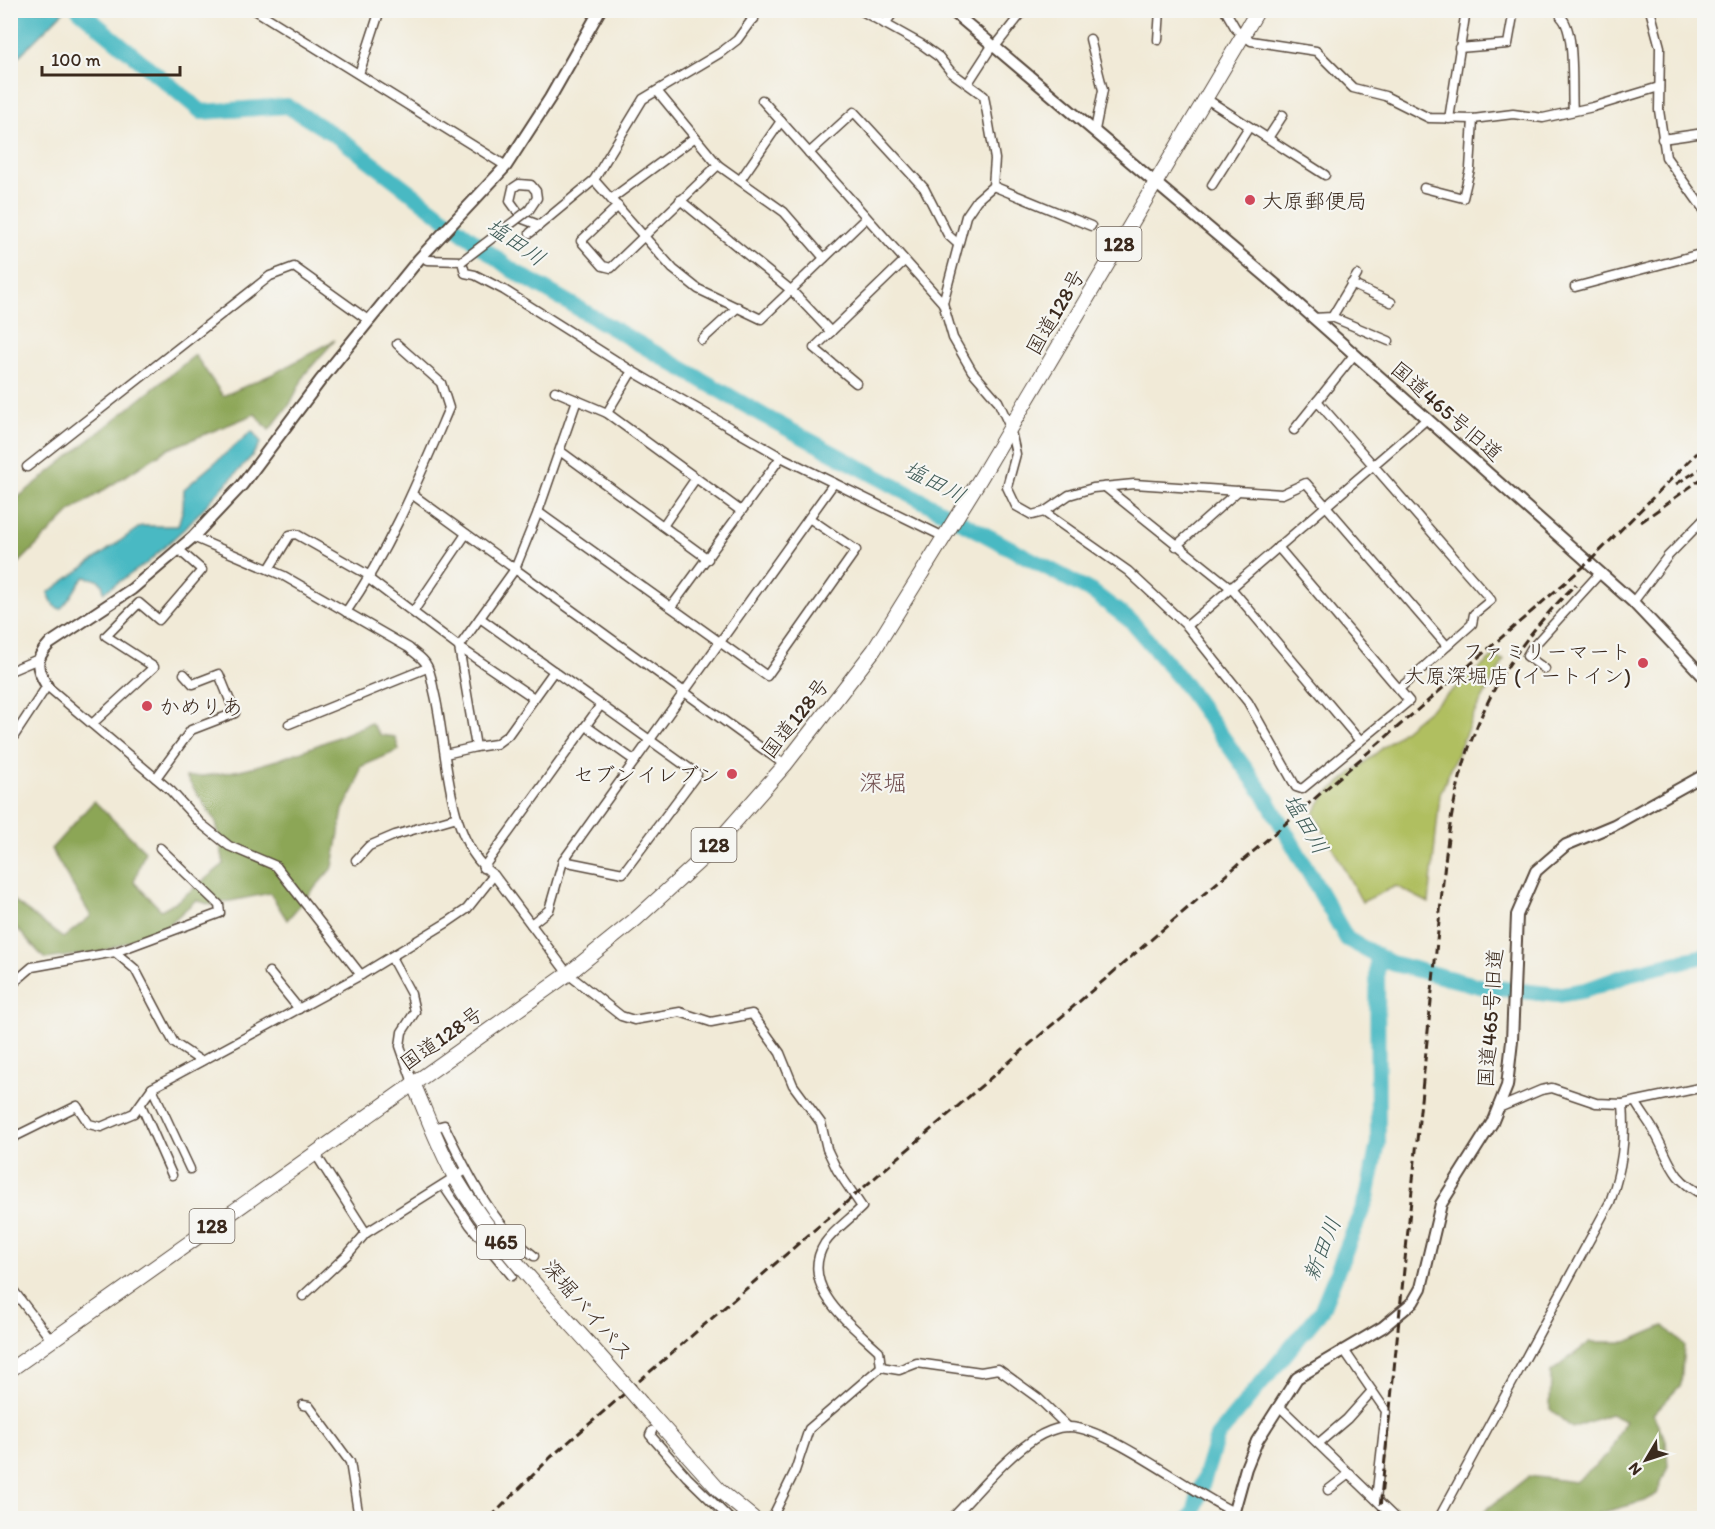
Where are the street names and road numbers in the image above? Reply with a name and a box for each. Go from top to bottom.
road number: 128 [1096,227,1142,261]
street label: 国道128号 [1020,264,1090,360]
street label: 国道465号旧道 [1386,356,1508,466]
street label: 国道128号 [756,673,834,763]
road number: 128 [692,828,736,862]
street label: 国道465号旧道 [1473,947,1507,1089]
street label: 国道128号 [395,1000,487,1076]
road number: 128 [190,1209,234,1243]
road number: 465 [477,1225,525,1259]
street label: 深堀バイパス [537,1254,639,1366]

